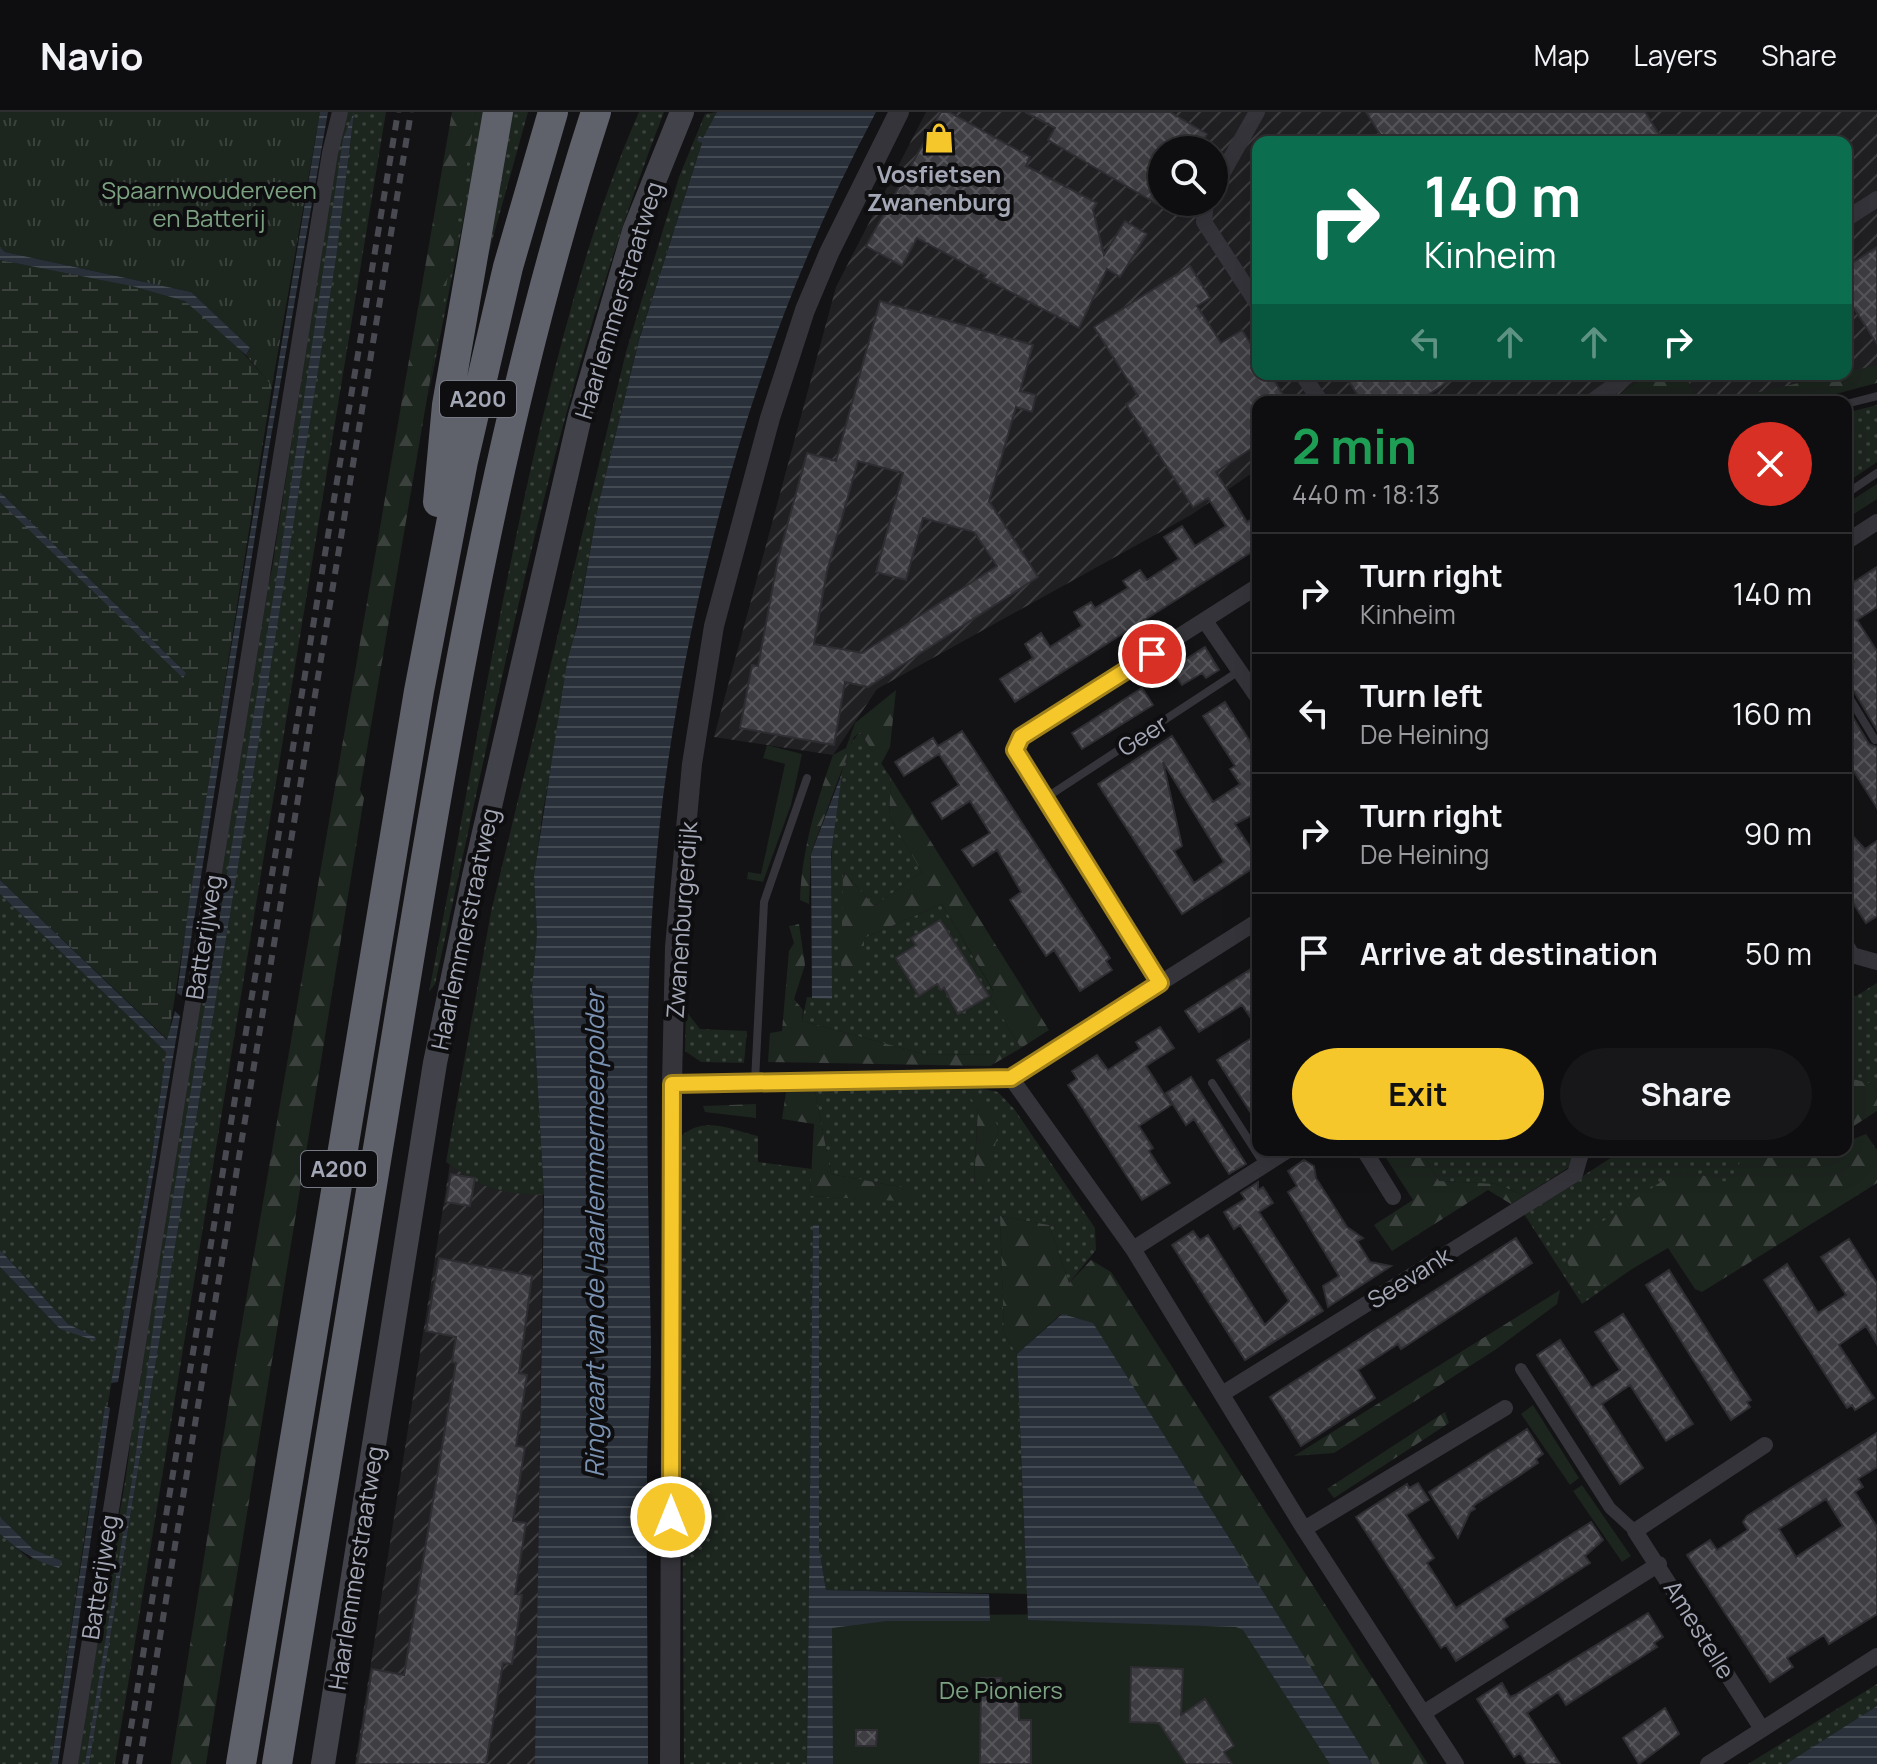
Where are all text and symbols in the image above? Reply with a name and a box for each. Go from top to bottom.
text: Navio [40,29,144,81]
text: Map [1534,36,1590,74]
text: Layers [1634,36,1717,74]
text: Share [1761,36,1837,74]
shop icon: Vosfietsen Zwanenburg [922,121,956,155]
map controls [1148,136,1228,216]
button: search [1148,136,1228,216]
place label: Vosfietsen Zwanenburg [867,157,1011,218]
text: 140 m [1424,157,1581,234]
icon: right [1292,168,1396,272]
park label: Spaarnwouderveen en Batterij [101,173,317,234]
street label: Haarlemmerstraatweg [566,177,670,423]
text: Kinheim [1424,230,1557,279]
icon: left [1404,320,1448,364]
icon: ahead [1488,320,1532,364]
icon: ahead [1572,320,1616,364]
icon: right [1656,320,1700,364]
road number: A200 [440,381,516,417]
text: 2 min [1292,413,1417,478]
button: close [1728,422,1812,506]
text: 440 m · 18:13 [1292,476,1440,512]
text: Turn right [1360,555,1503,596]
icon: right [1292,571,1336,615]
text: 140 m [1733,573,1812,614]
text: Kinheim [1360,596,1456,632]
pin [1118,620,1186,688]
icon: arrive [1130,632,1174,676]
text: Turn left [1360,675,1483,716]
icon: left [1292,691,1336,735]
text: 160 m [1732,693,1812,734]
street label: Geer [1111,706,1174,763]
text: De Heining [1360,716,1489,752]
text: Turn right [1360,795,1503,836]
street label: Haarlemmerstraatweg [422,805,506,1053]
icon: right [1292,811,1336,855]
text: 90 m [1744,813,1812,854]
street label: Zwanenburgerdijk [658,819,704,1020]
text: De Heining [1360,836,1489,872]
street label: Batterijweg [177,872,229,1002]
icon: arrive [1292,931,1336,975]
text: Arrive at destination [1360,933,1658,974]
text: 50 m [1745,933,1812,974]
water label: Ringvaart van de Haarlemmermeerpolder [576,987,612,1477]
button: Exit [1292,1048,1544,1140]
button: Share [1560,1048,1812,1140]
road number: A200 [301,1151,377,1187]
street label: Seevank [1361,1238,1458,1316]
street label: Haarlemmerstraatweg [319,1444,391,1692]
position arrow [629,1475,713,1559]
street label: Batterijweg [73,1512,125,1642]
street label: Amestelle [1657,1573,1743,1685]
park label: De Pioniers [939,1673,1063,1706]

